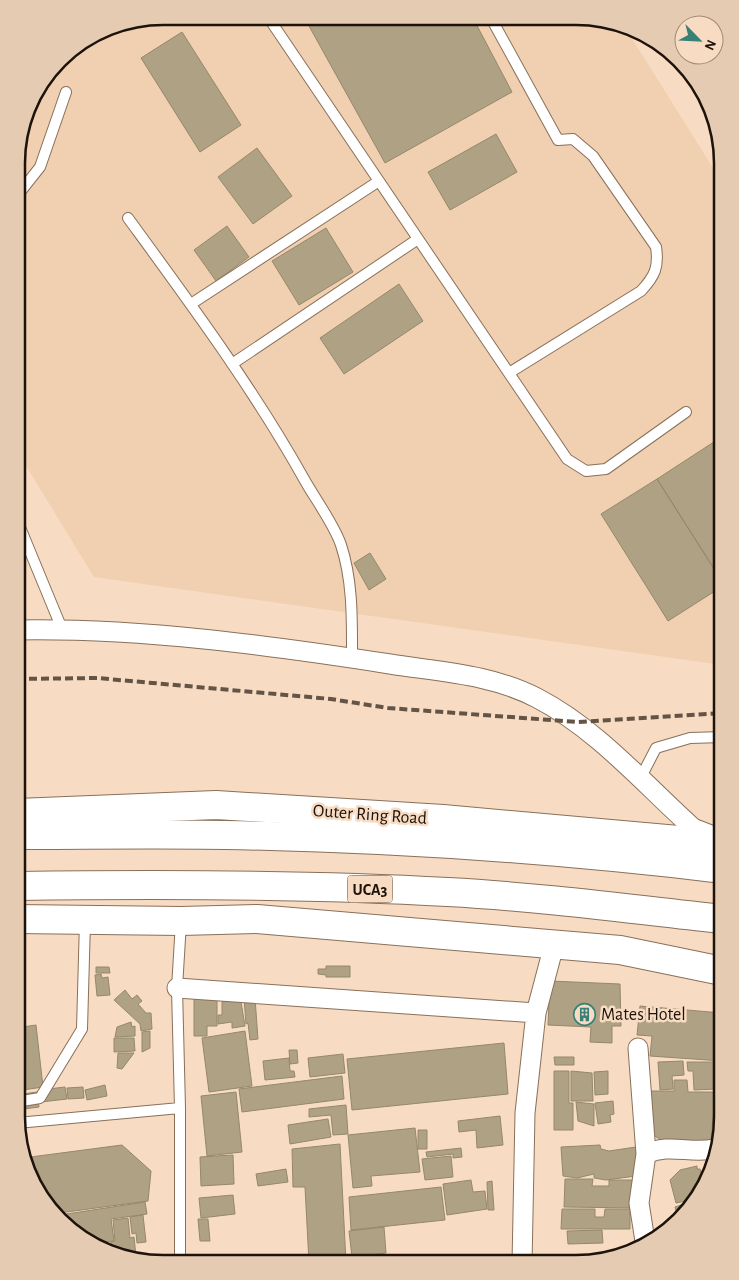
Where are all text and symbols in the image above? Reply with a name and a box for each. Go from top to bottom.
north arrow [674,15,724,65]
text: N [702,38,718,52]
street label: Outer Ring Road [312,802,428,828]
road number: UCA3 [348,876,392,902]
building icon: Mates Hotel [573,1002,597,1026]
place label: Mates Hotel [601,1006,686,1024]

